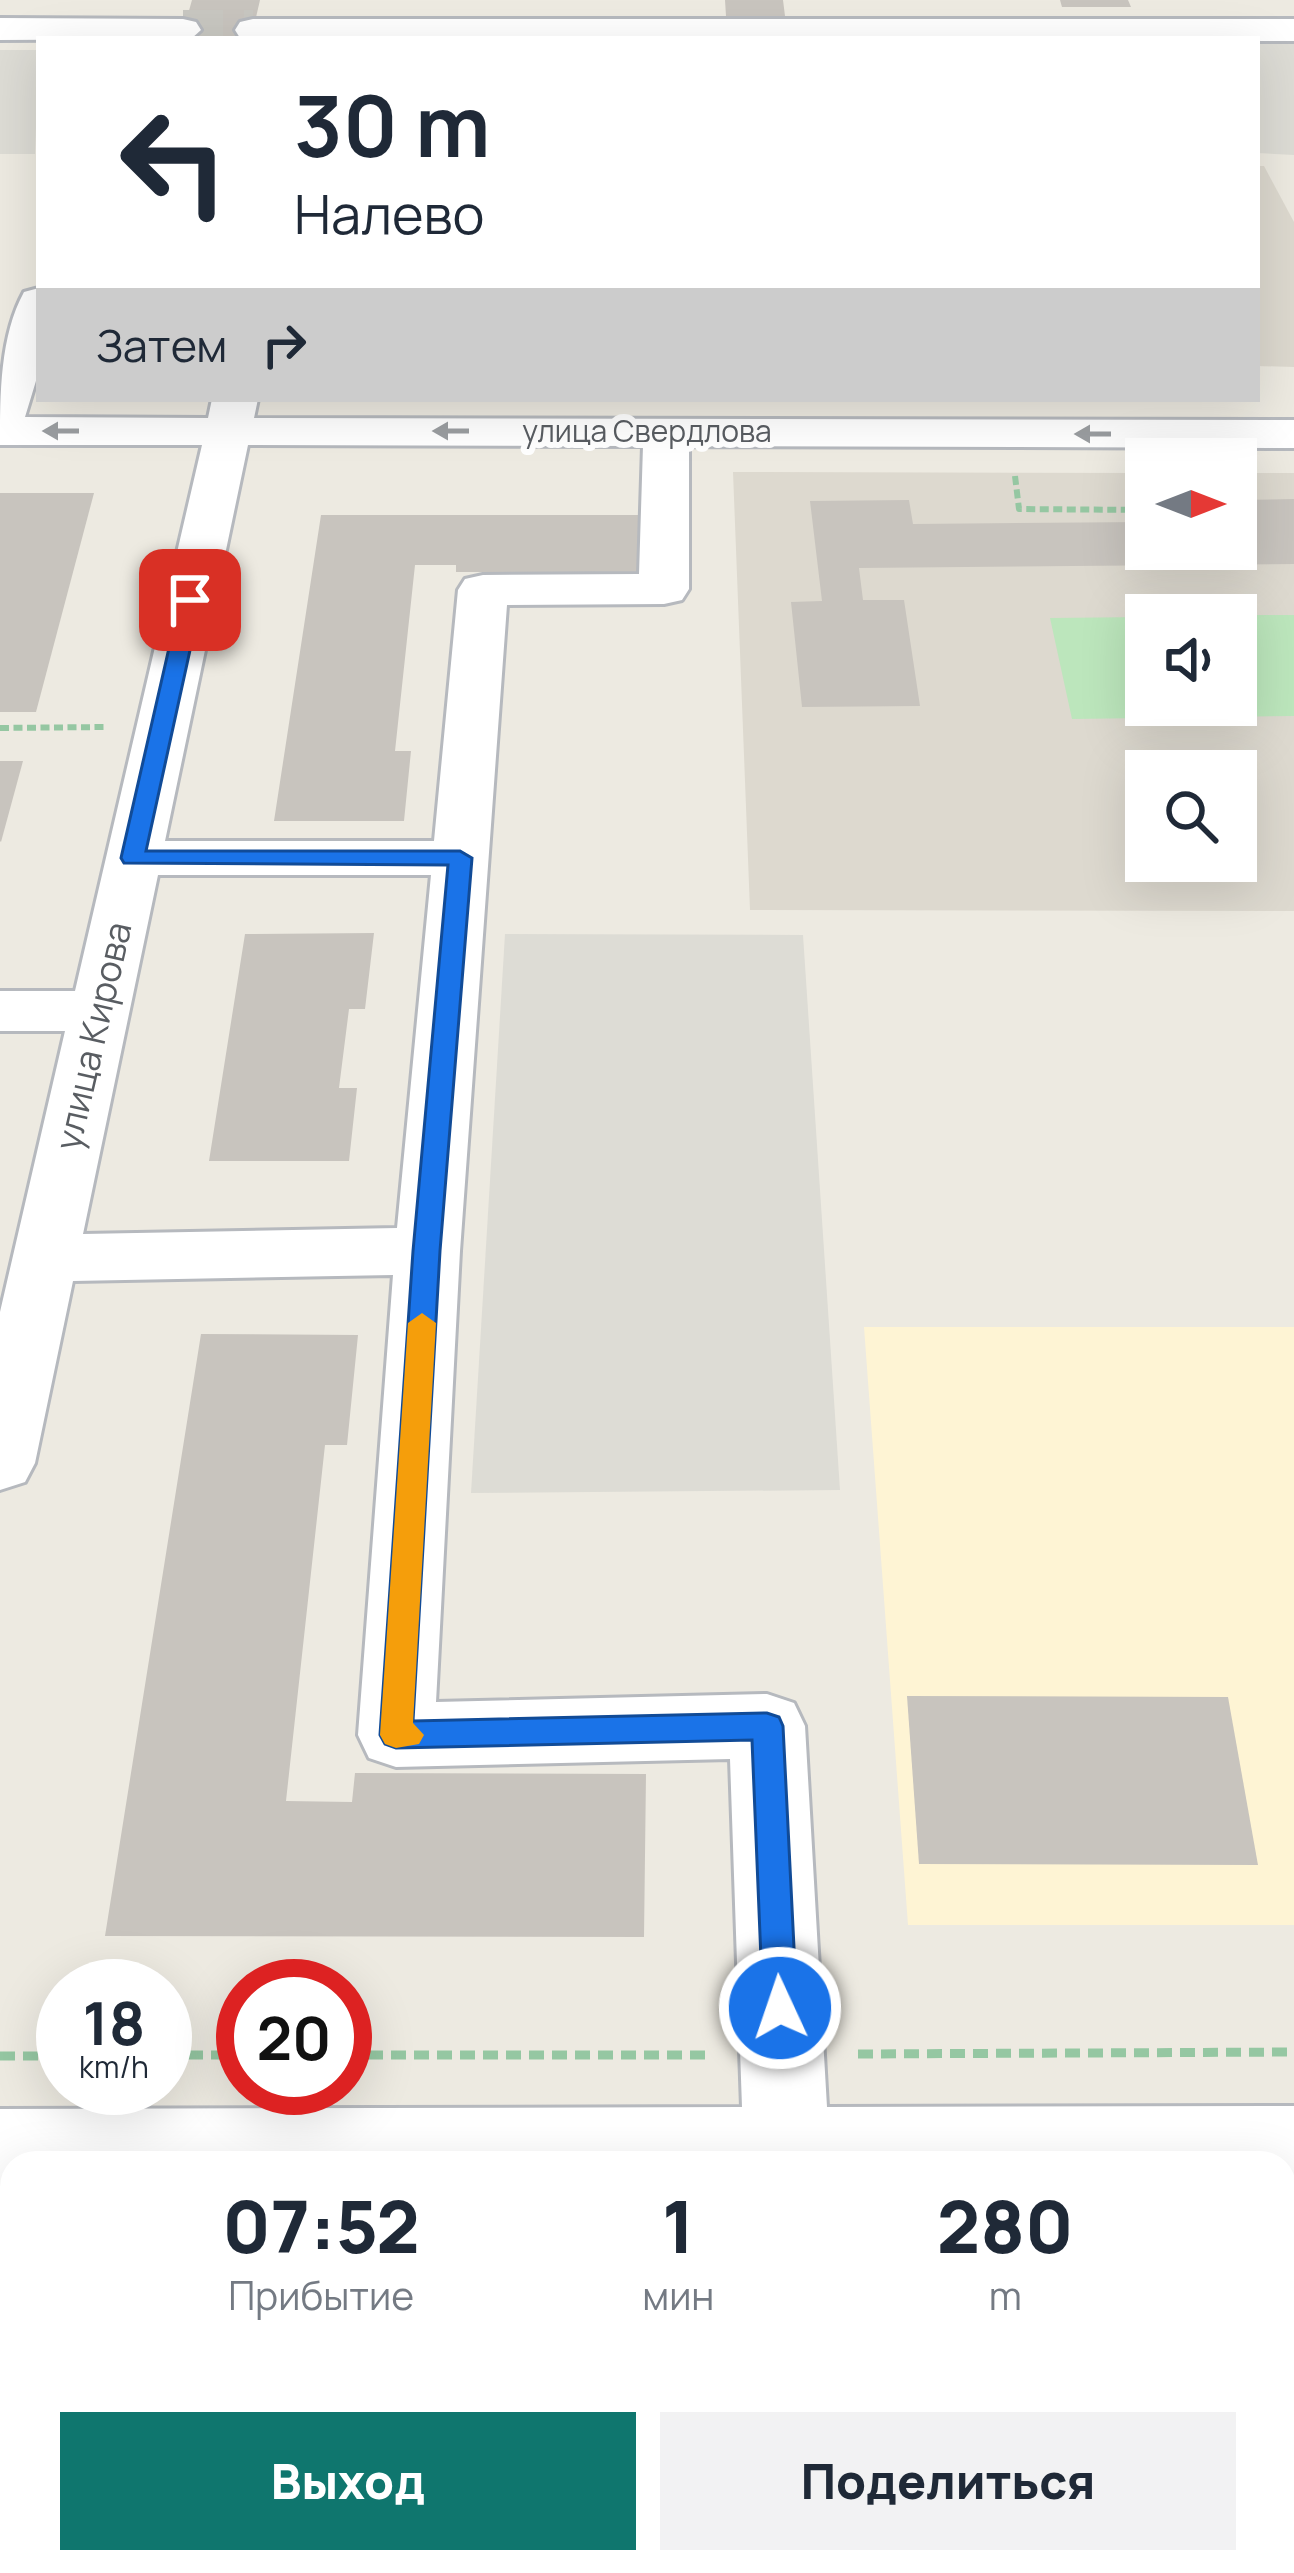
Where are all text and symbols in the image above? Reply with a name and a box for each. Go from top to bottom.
text: 30 m [294,67,490,182]
icon: left [96,84,252,240]
text: Налево [294,176,484,250]
icon: right [251,312,317,378]
text: Затем [96,314,227,376]
street label: улица Свердлова [522,410,772,451]
one-way arrow [41,421,79,441]
one-way arrow [431,421,469,441]
one-way arrow [1073,425,1111,444]
north arrow [1125,438,1257,570]
map controls [1125,438,1257,882]
pin [139,549,241,651]
icon: arrive [157,567,223,633]
button: sound [1125,594,1257,726]
button: search [1125,750,1257,882]
street label: улица Кирова [42,917,143,1155]
position arrow [717,1945,843,2071]
speed limit sign: 20 [216,1959,372,2115]
text: 18 [82,1981,146,2063]
text: km/h [79,2046,149,2087]
text: 07:52 [222,2176,420,2275]
text: 1 [662,2176,695,2275]
text: 280 [937,2176,1074,2275]
text: Прибытие [228,2268,414,2322]
text: мин [642,2268,714,2322]
text: m [989,2268,1022,2322]
button: Выход [60,2412,636,2550]
button: Поделиться [660,2412,1236,2550]

